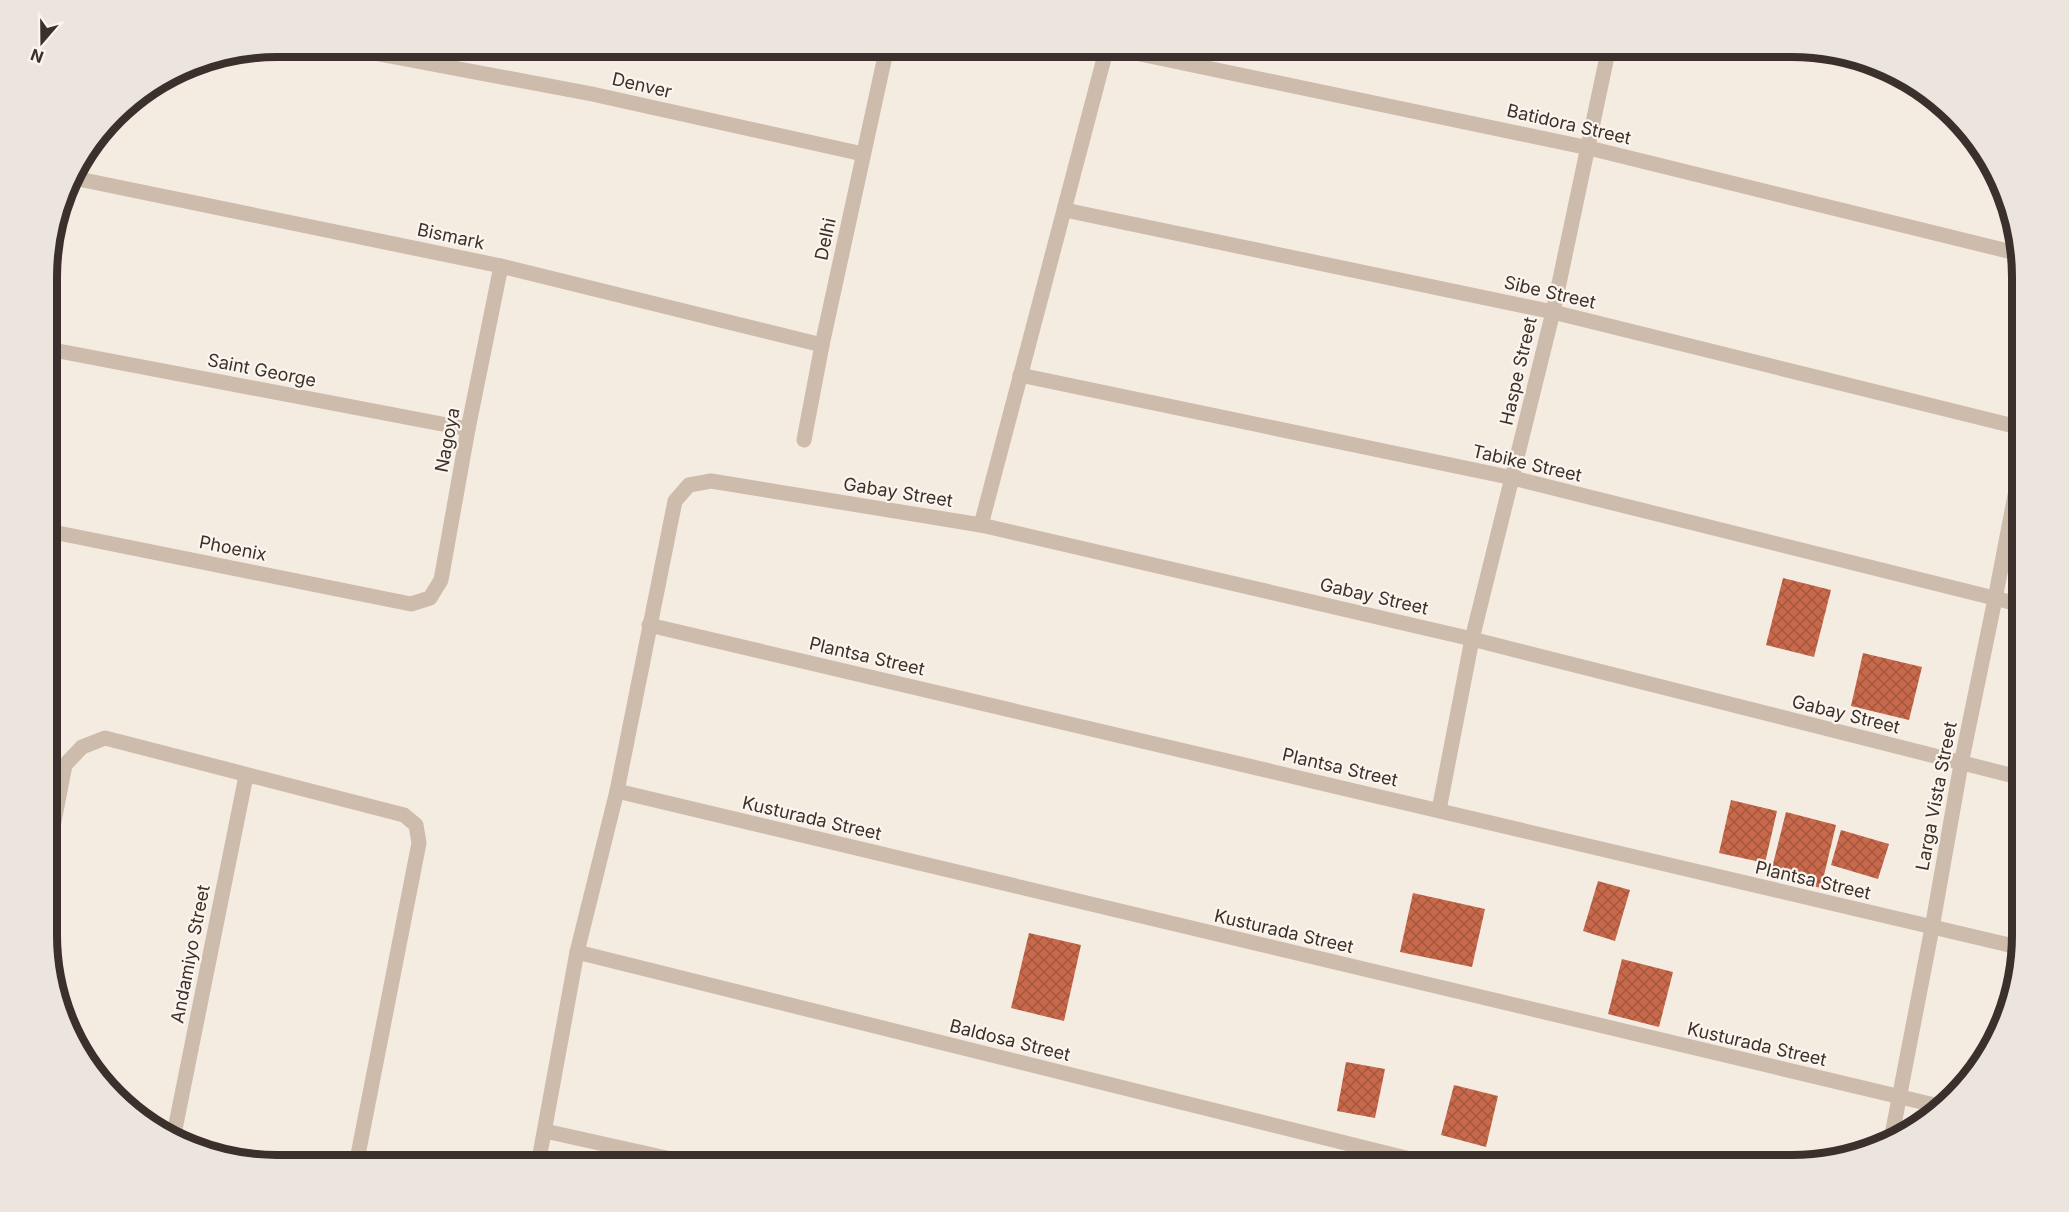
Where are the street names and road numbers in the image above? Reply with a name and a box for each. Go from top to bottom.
street label: Denver [610,68,674,102]
street label: Batidora Street [1505,100,1633,149]
street label: Delhi [810,216,840,262]
street label: Bismark [415,219,487,253]
street label: Sibe Street [1502,271,1598,313]
street label: Haspe Street [1495,315,1541,427]
street label: Saint George [206,349,318,391]
street label: Nagoya [430,406,464,474]
street label: Tabike Street [1470,440,1584,486]
street label: Gabay Street [842,473,954,511]
street label: Phoenix [197,531,269,565]
street label: Gabay Street [1318,573,1430,619]
street label: Plantsa Street [807,633,927,680]
street label: Gabay Street [1790,690,1902,738]
street label: Larga Vista Street [1911,720,1961,872]
street label: Plantsa Street [1280,744,1400,791]
street label: Kusturada Street [740,792,884,844]
street label: Plantsa Street [1753,857,1873,904]
street label: Andamiyo Street [166,883,214,1025]
street label: Kusturada Street [1212,905,1356,957]
street label: Baldosa Street [948,1015,1073,1065]
street label: Kusturada Street [1685,1018,1829,1070]

